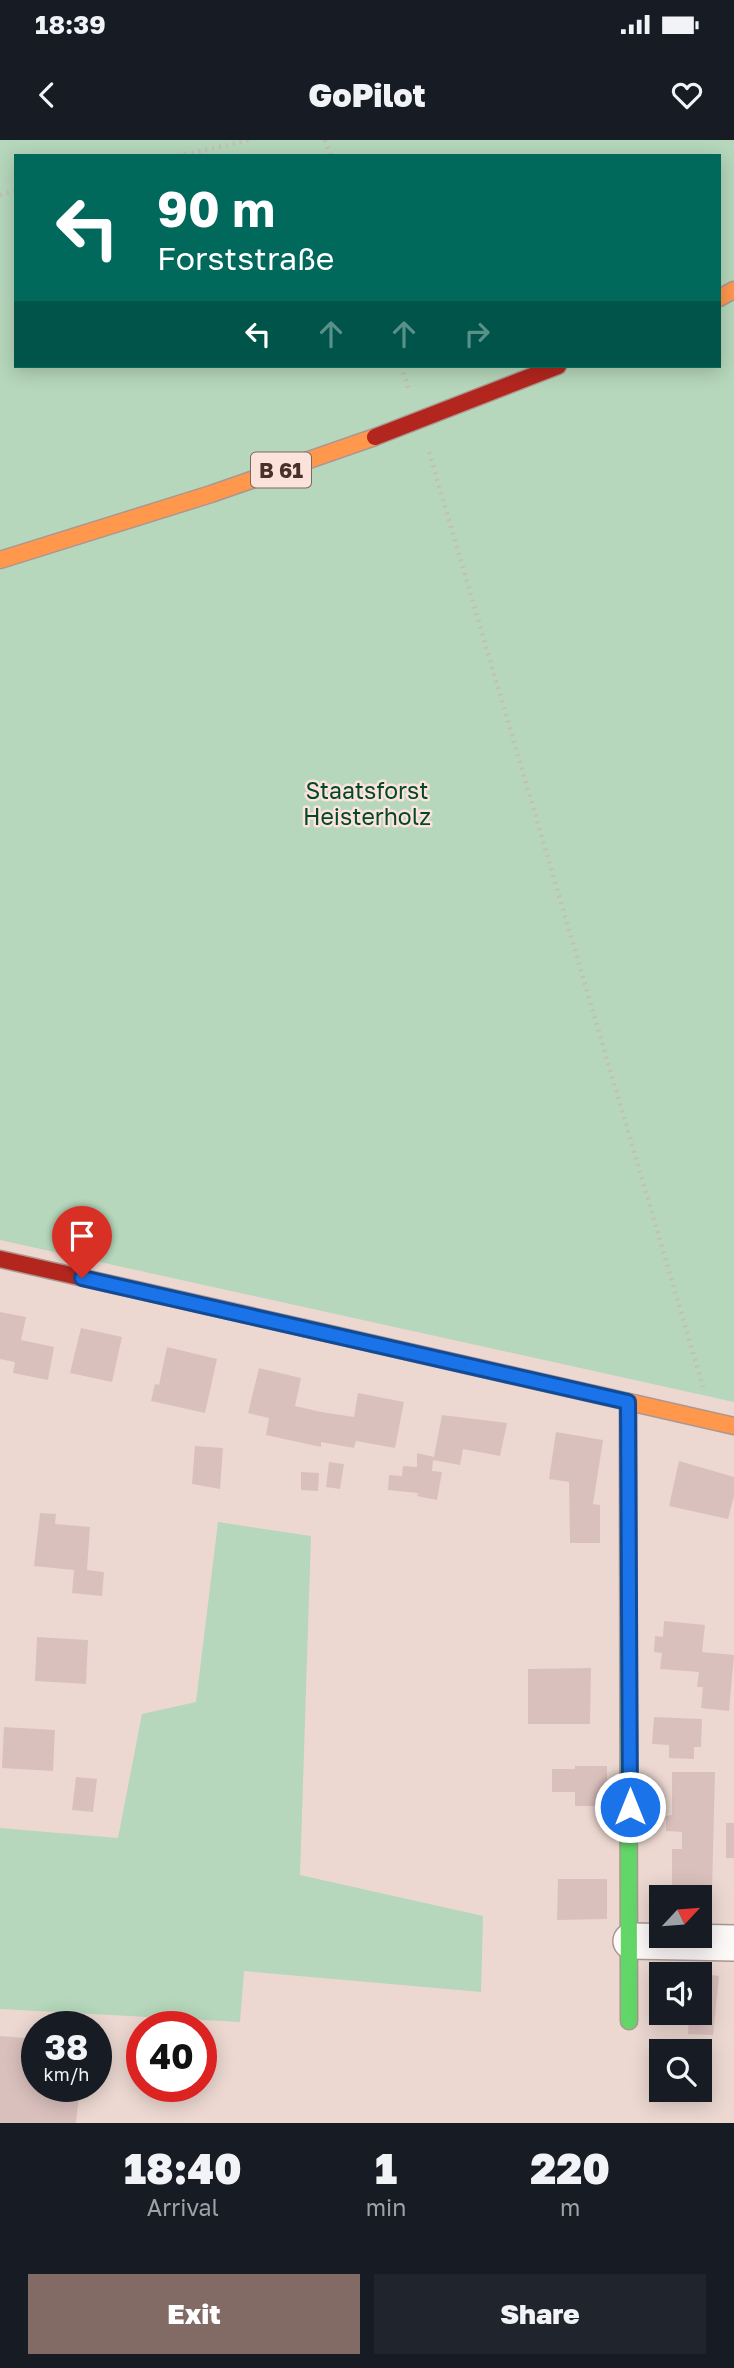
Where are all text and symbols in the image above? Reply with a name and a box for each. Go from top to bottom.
text: 18:39 [35,9,106,40]
icon: back [28,76,66,114]
text: GoPilot [308,76,426,114]
icon: heart [668,76,706,114]
text: 90 m [157,179,275,238]
icon: left [42,182,133,273]
text: Forststraße [157,239,334,277]
icon: left [239,315,277,353]
icon: ahead [312,315,350,353]
icon: ahead [385,315,423,353]
icon: right [458,315,496,353]
road number: B 61 [251,452,311,488]
park label: Staatsforst Heisterholz [303,776,431,830]
pin [52,1206,112,1278]
icon: arrive [63,1217,101,1255]
position arrow [593,1770,667,1844]
north arrow [649,1885,712,1948]
map controls [649,1885,712,2102]
button: sound [649,1962,712,2025]
speed limit sign: 40 [126,2011,217,2102]
text: 38 [45,2026,88,2068]
button: search [649,2039,712,2102]
text: km/h [44,2063,89,2085]
text: 18:40 [124,2143,242,2193]
text: 1 [375,2143,397,2193]
text: 220 [530,2143,610,2193]
text: Arrival [147,2193,219,2221]
text: min [366,2193,406,2221]
text: m [560,2193,580,2221]
button: Exit [28,2274,360,2354]
button: Share [374,2274,706,2354]

